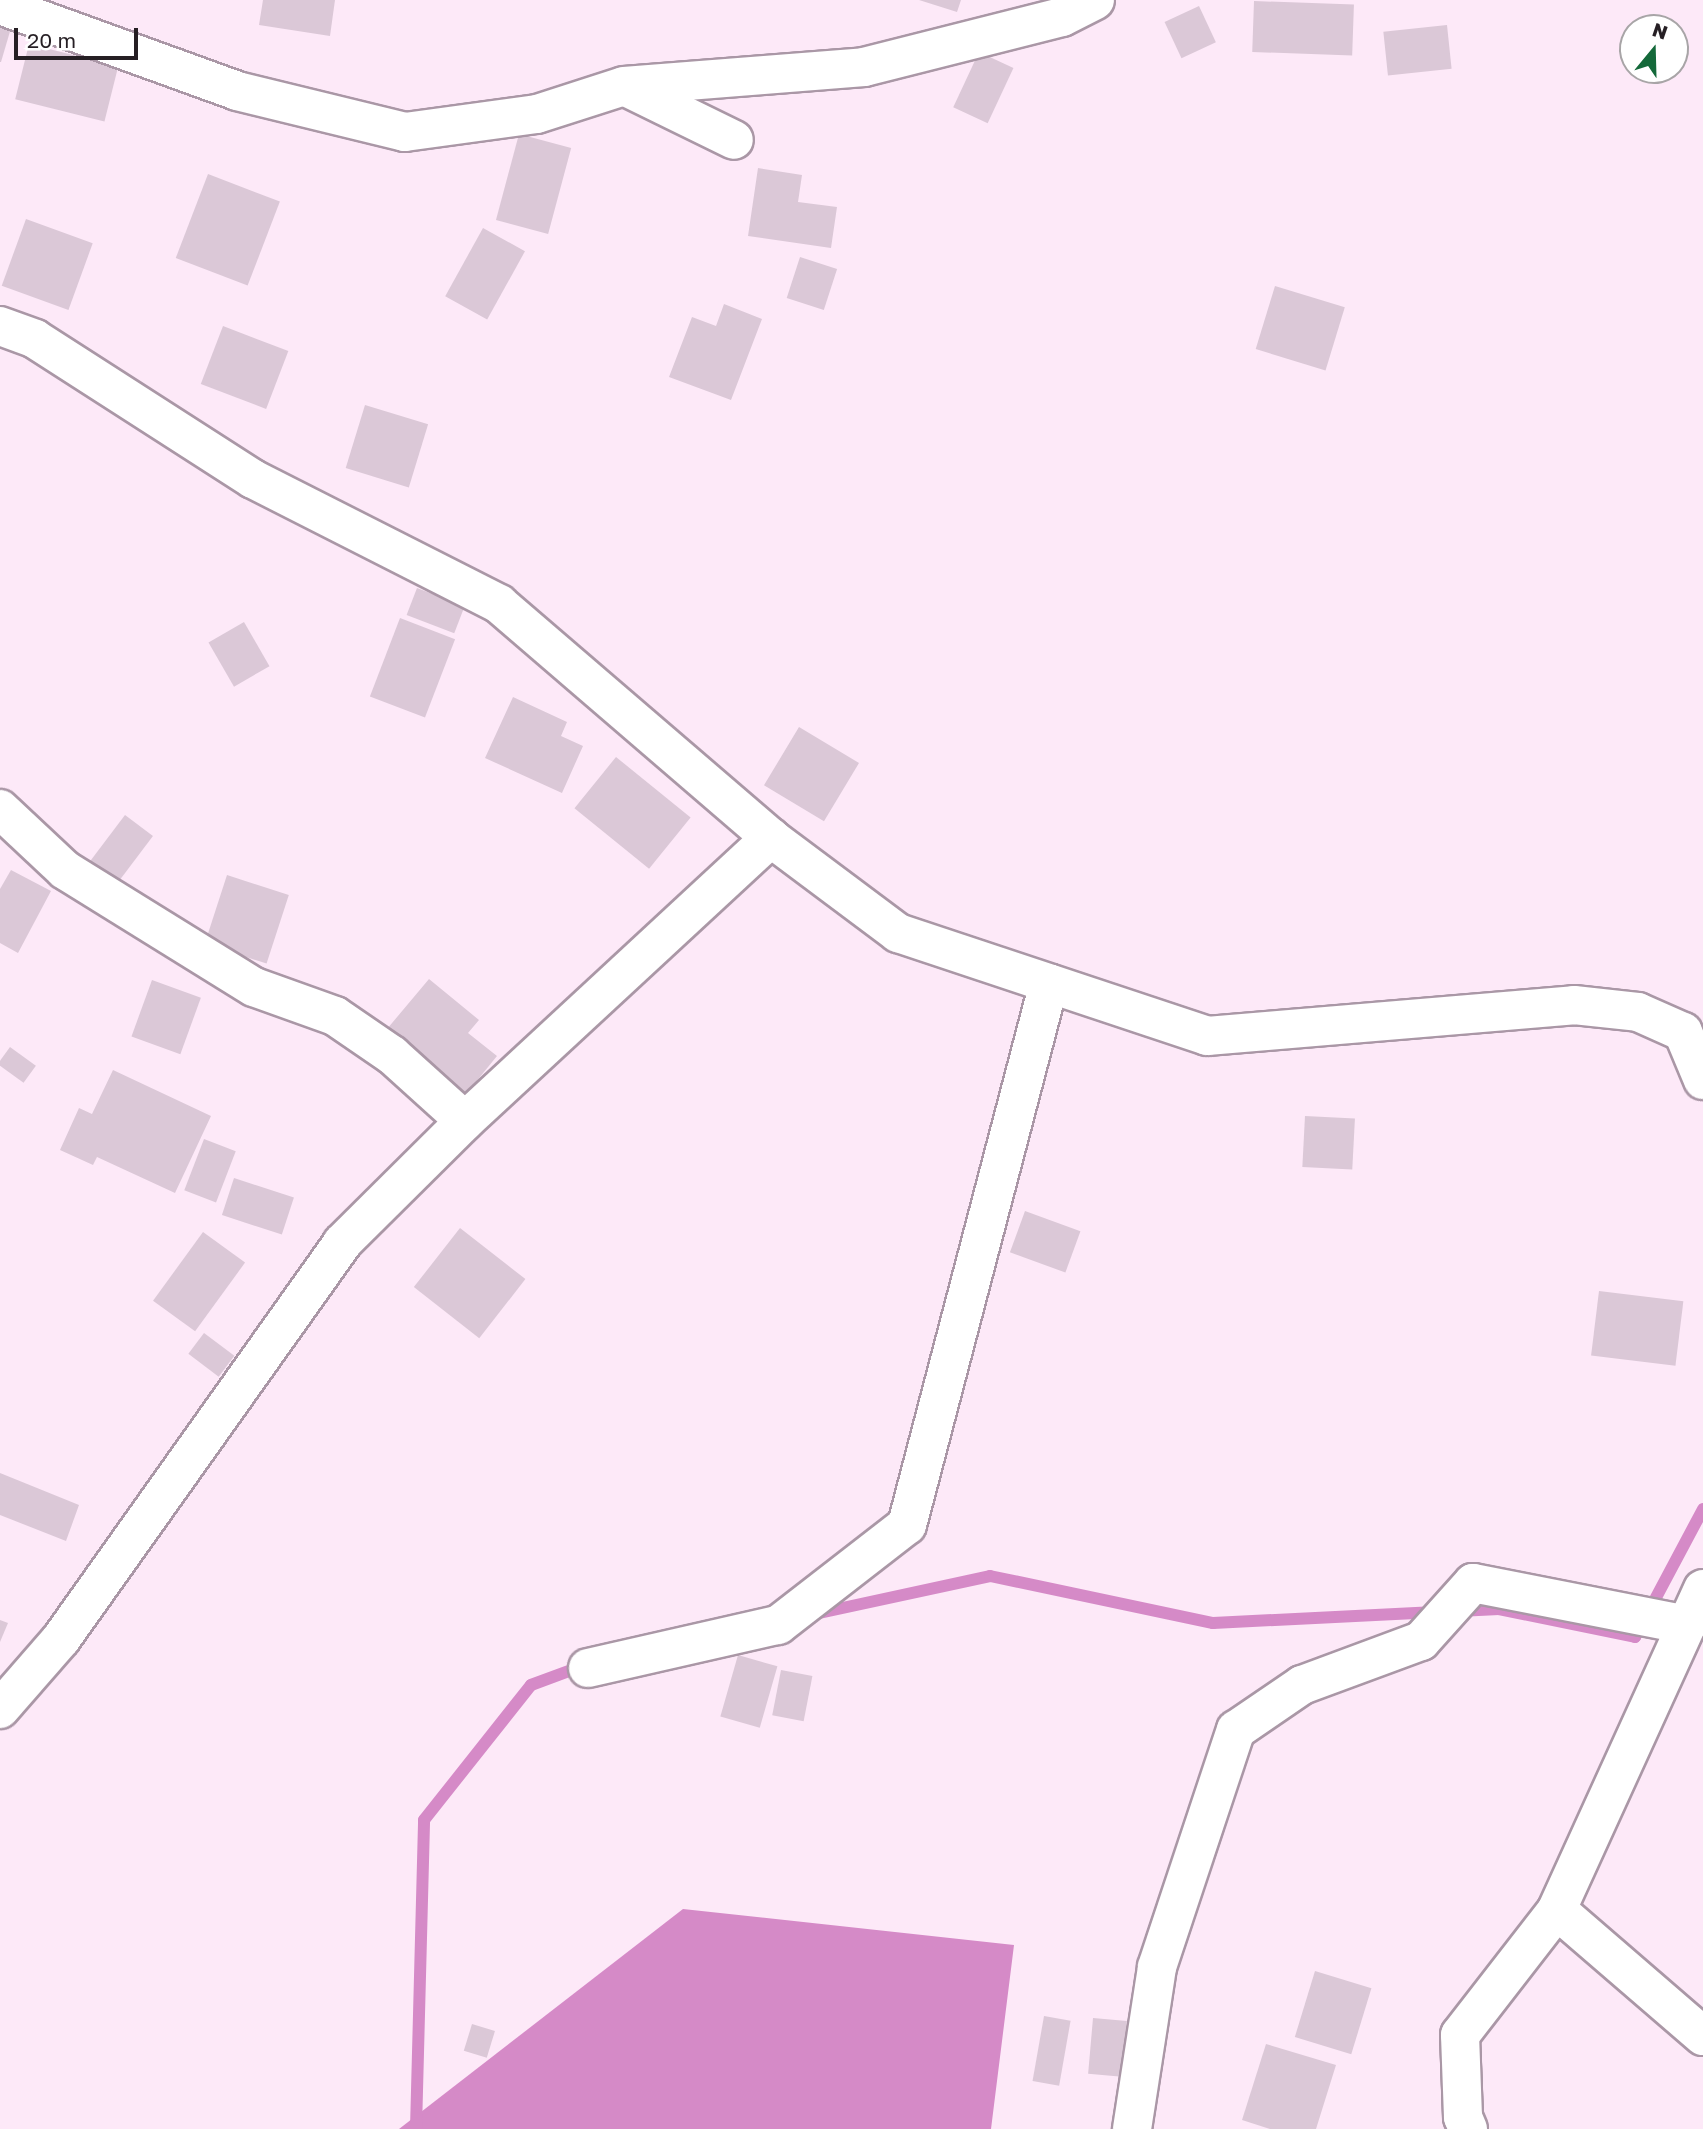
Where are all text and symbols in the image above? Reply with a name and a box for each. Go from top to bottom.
scale bar [18,14,142,58]
north arrow [1619,14,1689,84]
text: N [1650,17,1671,44]
text: 20 m [27,27,76,53]

